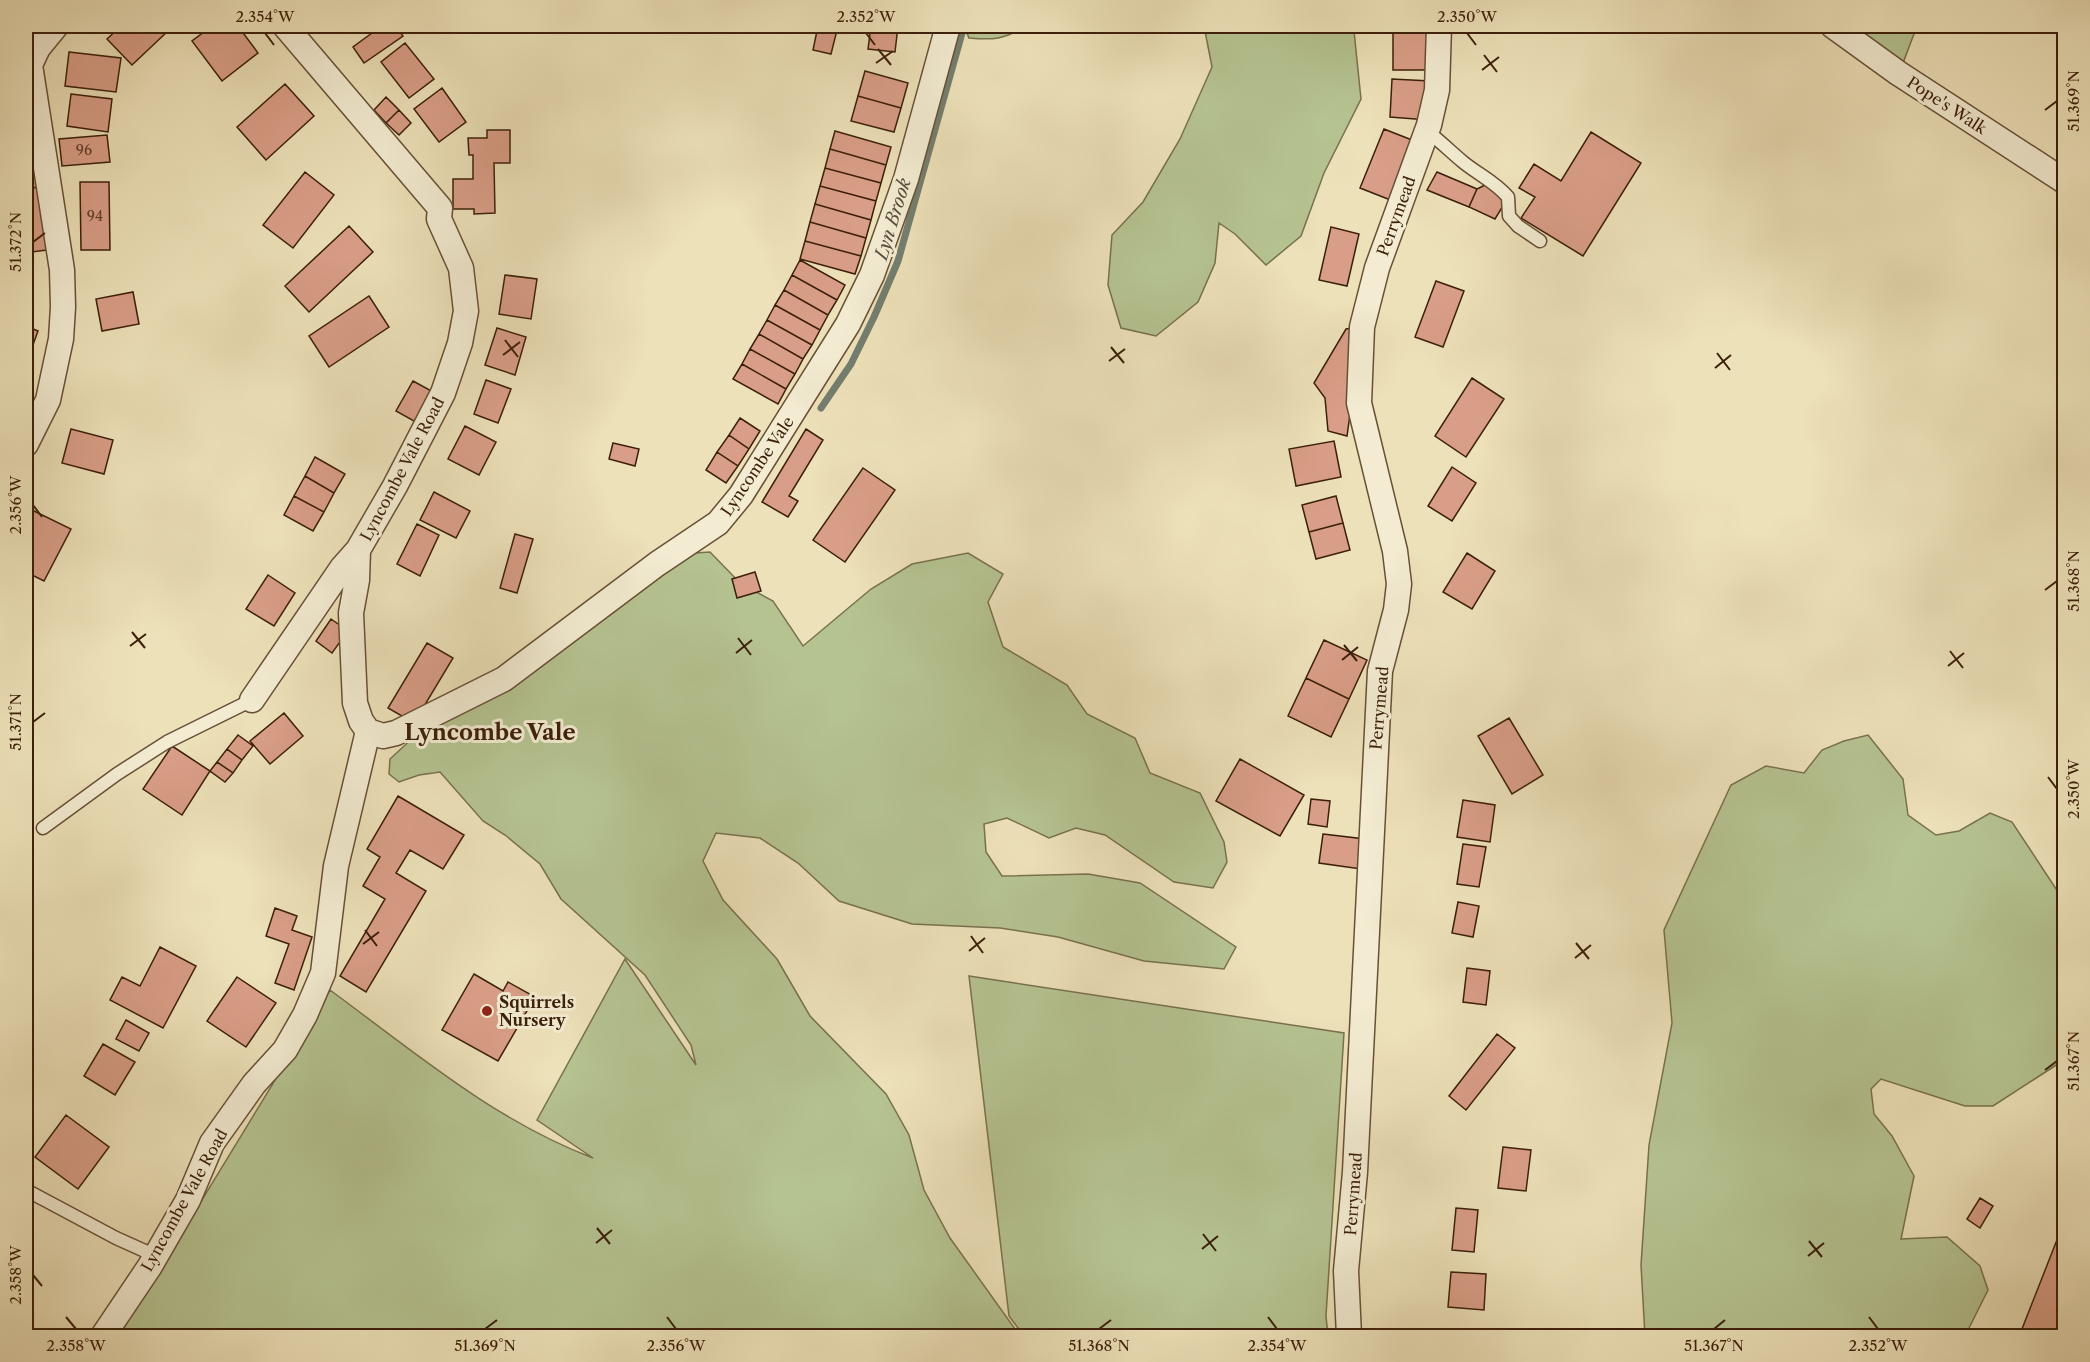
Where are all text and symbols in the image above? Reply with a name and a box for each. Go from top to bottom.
text: 2.354°W [236,7,295,26]
text: 2.352°W [836,7,896,26]
text: 2.350°W [1437,7,1498,26]
text: 51.369°N [2064,70,2083,132]
street label: Pope's Walk [1903,72,1991,139]
house number: 96 [76,141,92,159]
street label: Perrymead [1372,173,1420,259]
water label: Lyn Brook [870,175,916,264]
house number: 94 [87,207,103,225]
text: 51.372°N [6,212,25,272]
street label: Lyncombe Vale Road [356,393,449,544]
street label: Lyncombe Vale [716,412,798,520]
text: 2.356°W [6,475,25,534]
text: 51.368°N [2064,550,2083,612]
street label: Perrymead [1365,665,1393,750]
text: 51.371°N [6,693,25,751]
district label: Lyncombe Vale [404,719,576,746]
text: 2.350°W [2064,758,2083,819]
place label: Squirrels Nursery [499,992,574,1030]
marker: Squirrels Nursery [480,1004,494,1018]
text: 51.367°N [2064,1031,2083,1091]
street label: Lyncombe Vale Road [136,1125,232,1275]
street label: Perrymead [1340,1151,1366,1236]
text: 2.358°W [6,1245,25,1305]
text: 2.358°W [46,1336,106,1355]
text: 51.369°N [454,1336,516,1355]
text: 2.356°W [647,1336,706,1355]
text: 51.368°N [1068,1336,1130,1355]
text: 2.354°W [1248,1336,1307,1355]
text: 51.367°N [1684,1336,1744,1355]
text: 2.352°W [1848,1336,1908,1355]

